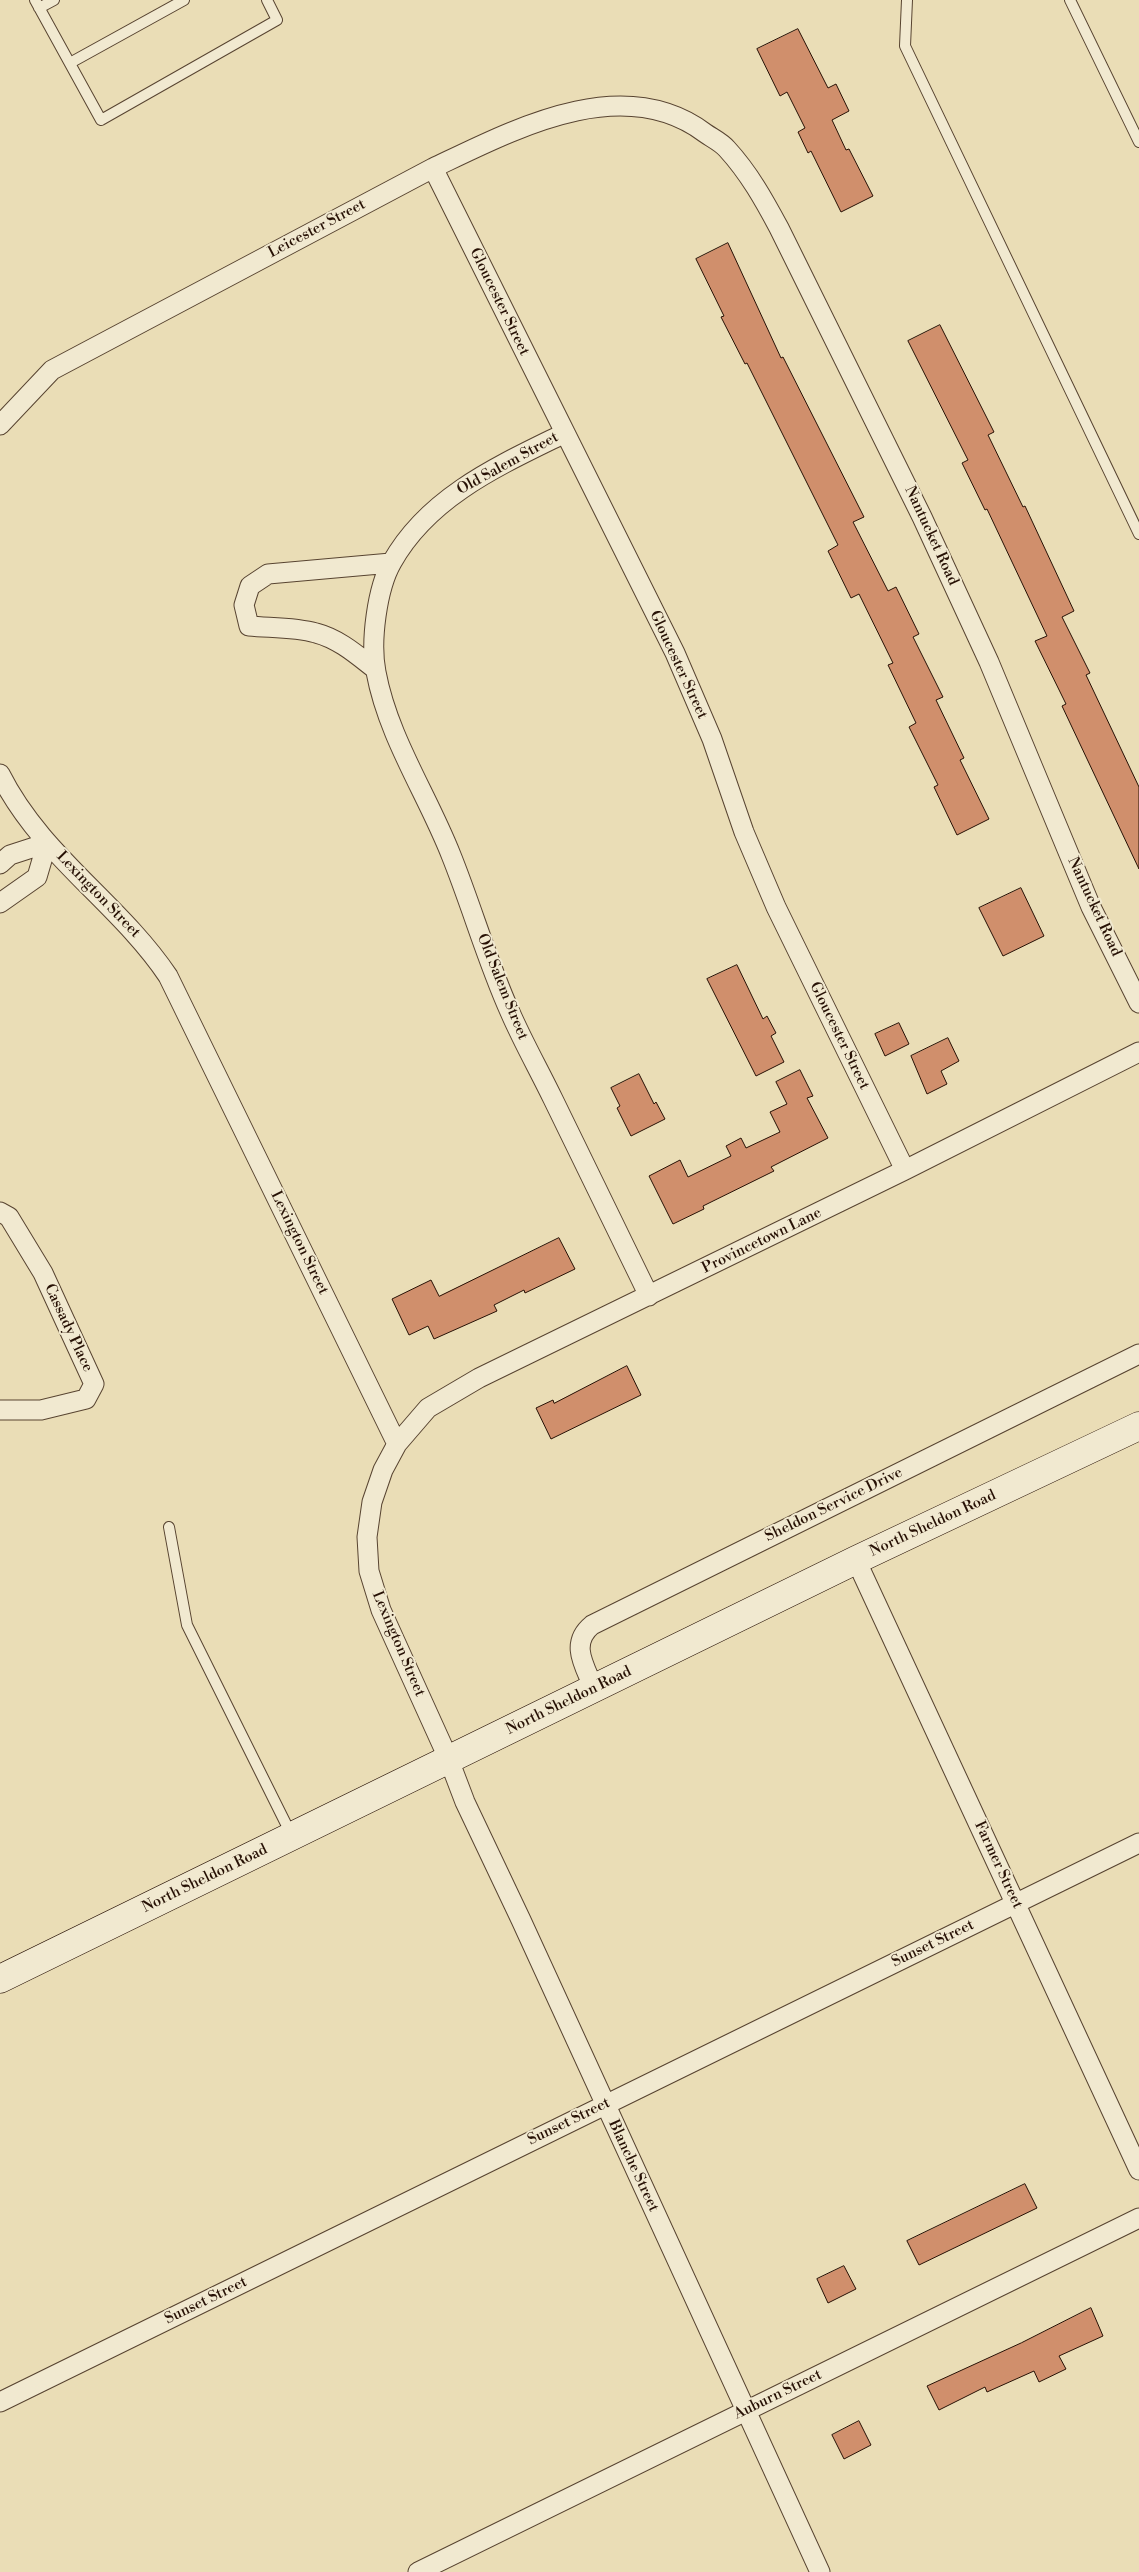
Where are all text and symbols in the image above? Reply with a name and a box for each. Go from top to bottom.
street label: Leicester Street [265,196,369,262]
street label: Gloucester Street [465,245,533,359]
street label: Old Salem Street [454,429,562,499]
street label: Nantucket Road [900,484,962,588]
street label: Gloucester Street [645,608,711,722]
street label: Lexington Street [52,848,144,942]
street label: Nantucket Road [1063,855,1125,959]
street label: Old Salem Street [472,931,532,1043]
street label: Gloucester Street [805,979,873,1093]
street label: Lexington Street [266,1188,332,1298]
street label: Provincetown Lane [699,1204,825,1278]
street label: Cassady Place [40,1281,96,1375]
street label: Sheldon Service Drive [762,1464,906,1546]
street label: North Sheldon Road [867,1487,999,1561]
street label: Lexington Street [368,1588,428,1700]
street label: North Sheldon Road [503,1663,635,1739]
street label: Farmer Street [970,1818,1026,1912]
street label: North Sheldon Road [139,1841,271,1917]
street label: Sunset Street [889,1916,977,1972]
street label: Sunset Street [525,2094,613,2150]
street label: Blanche Street [604,2117,662,2215]
street label: Sunset Street [162,2273,250,2329]
street label: Auburn Street [731,2366,825,2424]

